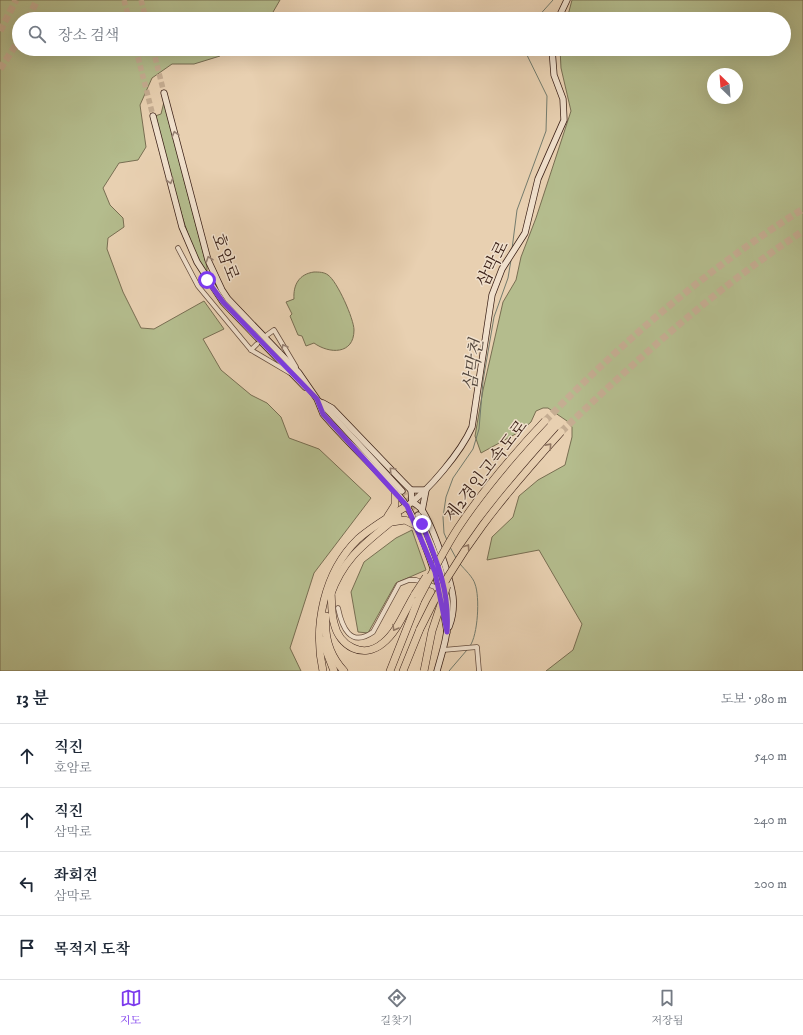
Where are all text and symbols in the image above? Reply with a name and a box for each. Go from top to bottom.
search box [12,12,791,56]
icon: search [26,23,48,45]
text: 장소 검색 [58,26,119,45]
north arrow [707,68,743,104]
one-way arrow [171,131,180,138]
one-way arrow [165,177,173,184]
street label: 호암로 [206,230,244,284]
street label: 삼막로 [472,237,514,291]
one-way arrow [205,256,213,263]
route start [198,271,216,289]
water label: 삼막천 [459,336,489,392]
one-way arrow [282,344,289,351]
street label: 제2경인고속도로 [439,415,533,526]
one-way arrow [544,443,552,451]
one-way arrow [390,467,397,475]
route end [413,515,431,533]
one-way arrow [462,544,470,551]
one-way arrow [393,624,400,631]
text: 13 분 [16,688,49,710]
text: 도보 · 980 m [721,691,787,707]
text: 직진 [54,738,83,757]
icon: ahead [16,745,38,767]
text: 540 m [754,748,787,764]
text: 호암로 [54,760,92,776]
text: 직진 [54,802,83,821]
icon: ahead [16,809,38,831]
text: 240 m [754,812,787,828]
text: 삼막로 [54,824,92,840]
text: 좌회전 [54,866,97,885]
icon: left [16,873,38,895]
text: 200 m [754,876,787,892]
text: 삼막로 [54,888,92,904]
icon: arrive [16,937,38,959]
text: 목적지 도착 [54,940,130,959]
tab: 지도 [120,987,142,1028]
tab: 길찾기 [381,987,412,1028]
tab: 저장됨 [652,987,683,1028]

